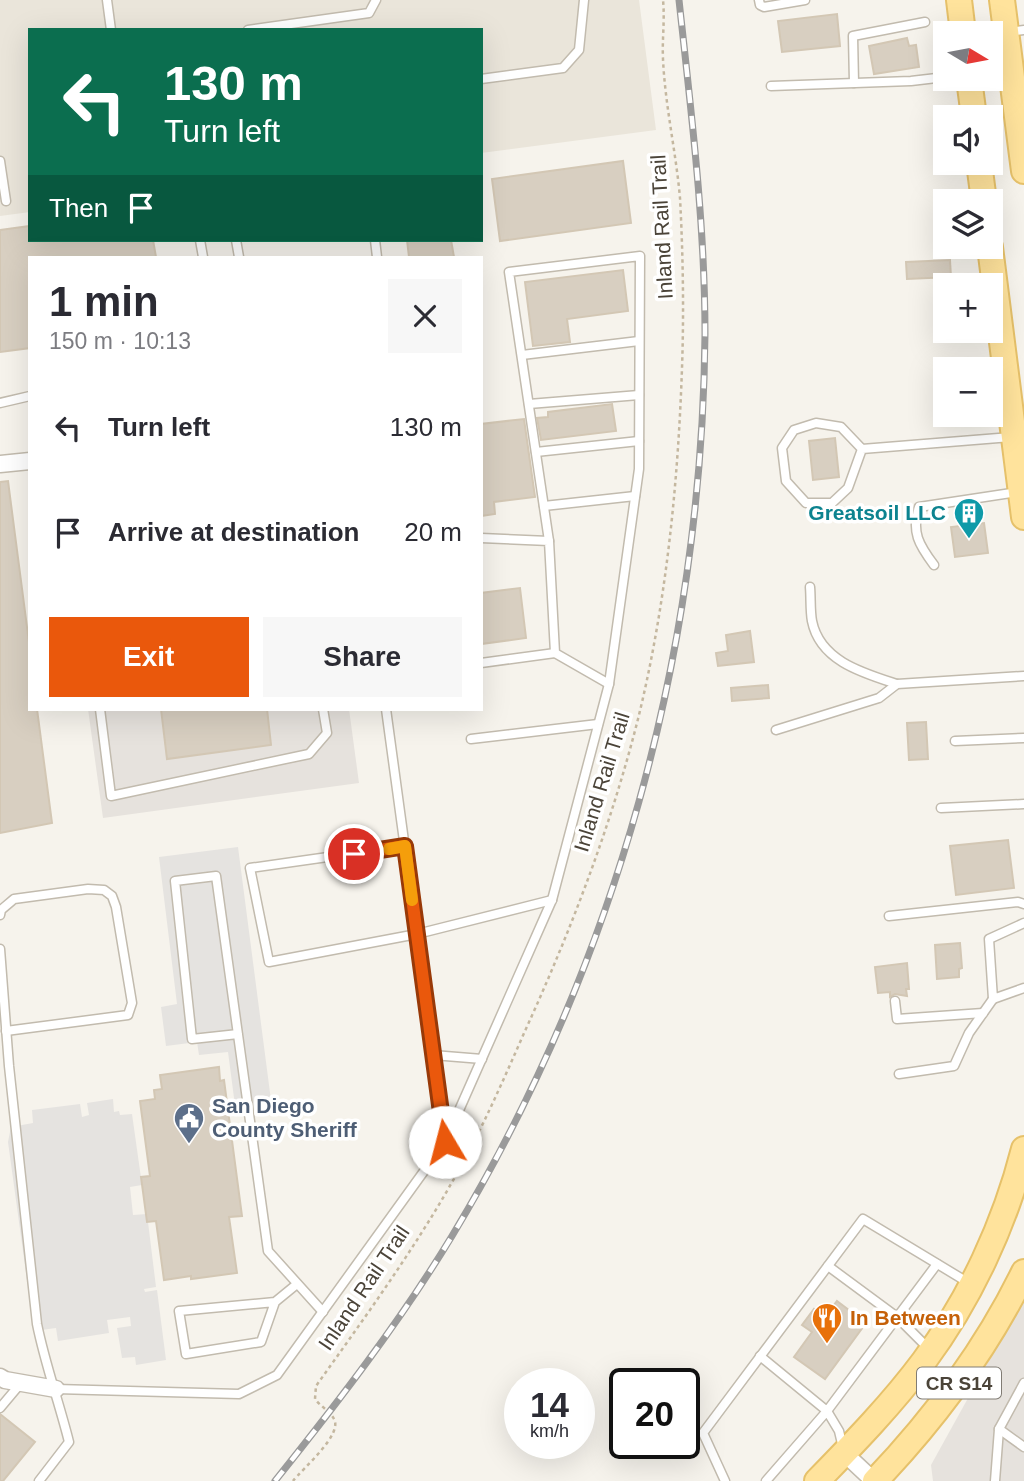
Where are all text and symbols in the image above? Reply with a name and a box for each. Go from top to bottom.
north arrow [933,21,1003,91]
map controls [933,21,1003,427]
icon: left [49,56,140,147]
text: 130 m [164,56,303,110]
button: sound [933,105,1003,175]
text: Turn left [164,113,280,149]
street label: Inland Rail Trail [646,154,677,300]
icon: arrive [122,189,160,227]
button: layers [933,189,1003,259]
text: Then [49,193,108,223]
button: + [933,273,1003,343]
text: 1 min [49,278,159,325]
button: close [388,279,462,353]
text: 150 m · 10:13 [49,328,191,354]
button: − [933,357,1003,427]
icon: left [49,409,87,447]
text: Turn left [108,412,210,442]
text: 130 m [390,412,462,442]
building icon: Greatsoil LLC [952,496,986,540]
place label: Greatsoil LLC [808,501,946,524]
icon: arrive [49,514,87,552]
text: Arrive at destination [108,517,359,547]
text: 20 m [404,517,462,547]
button: Exit [49,617,249,697]
button: Share [263,617,462,697]
street label: Inland Rail Trail [569,709,634,854]
pin [324,824,384,884]
icon: arrive [335,835,373,873]
place label: San Diego County Sheriff [212,1094,358,1141]
public building icon: San Diego County Sheriff [172,1101,206,1145]
position arrow [408,1105,482,1179]
street label: Inland Rail Trail [314,1221,414,1354]
restaurant icon: In Between [810,1301,844,1345]
place label: In Between [850,1306,961,1329]
speed limit sign: 20 [609,1368,700,1459]
road number: CR S14 [917,1368,1001,1399]
text: 14 [530,1385,569,1424]
text: km/h [530,1421,569,1441]

